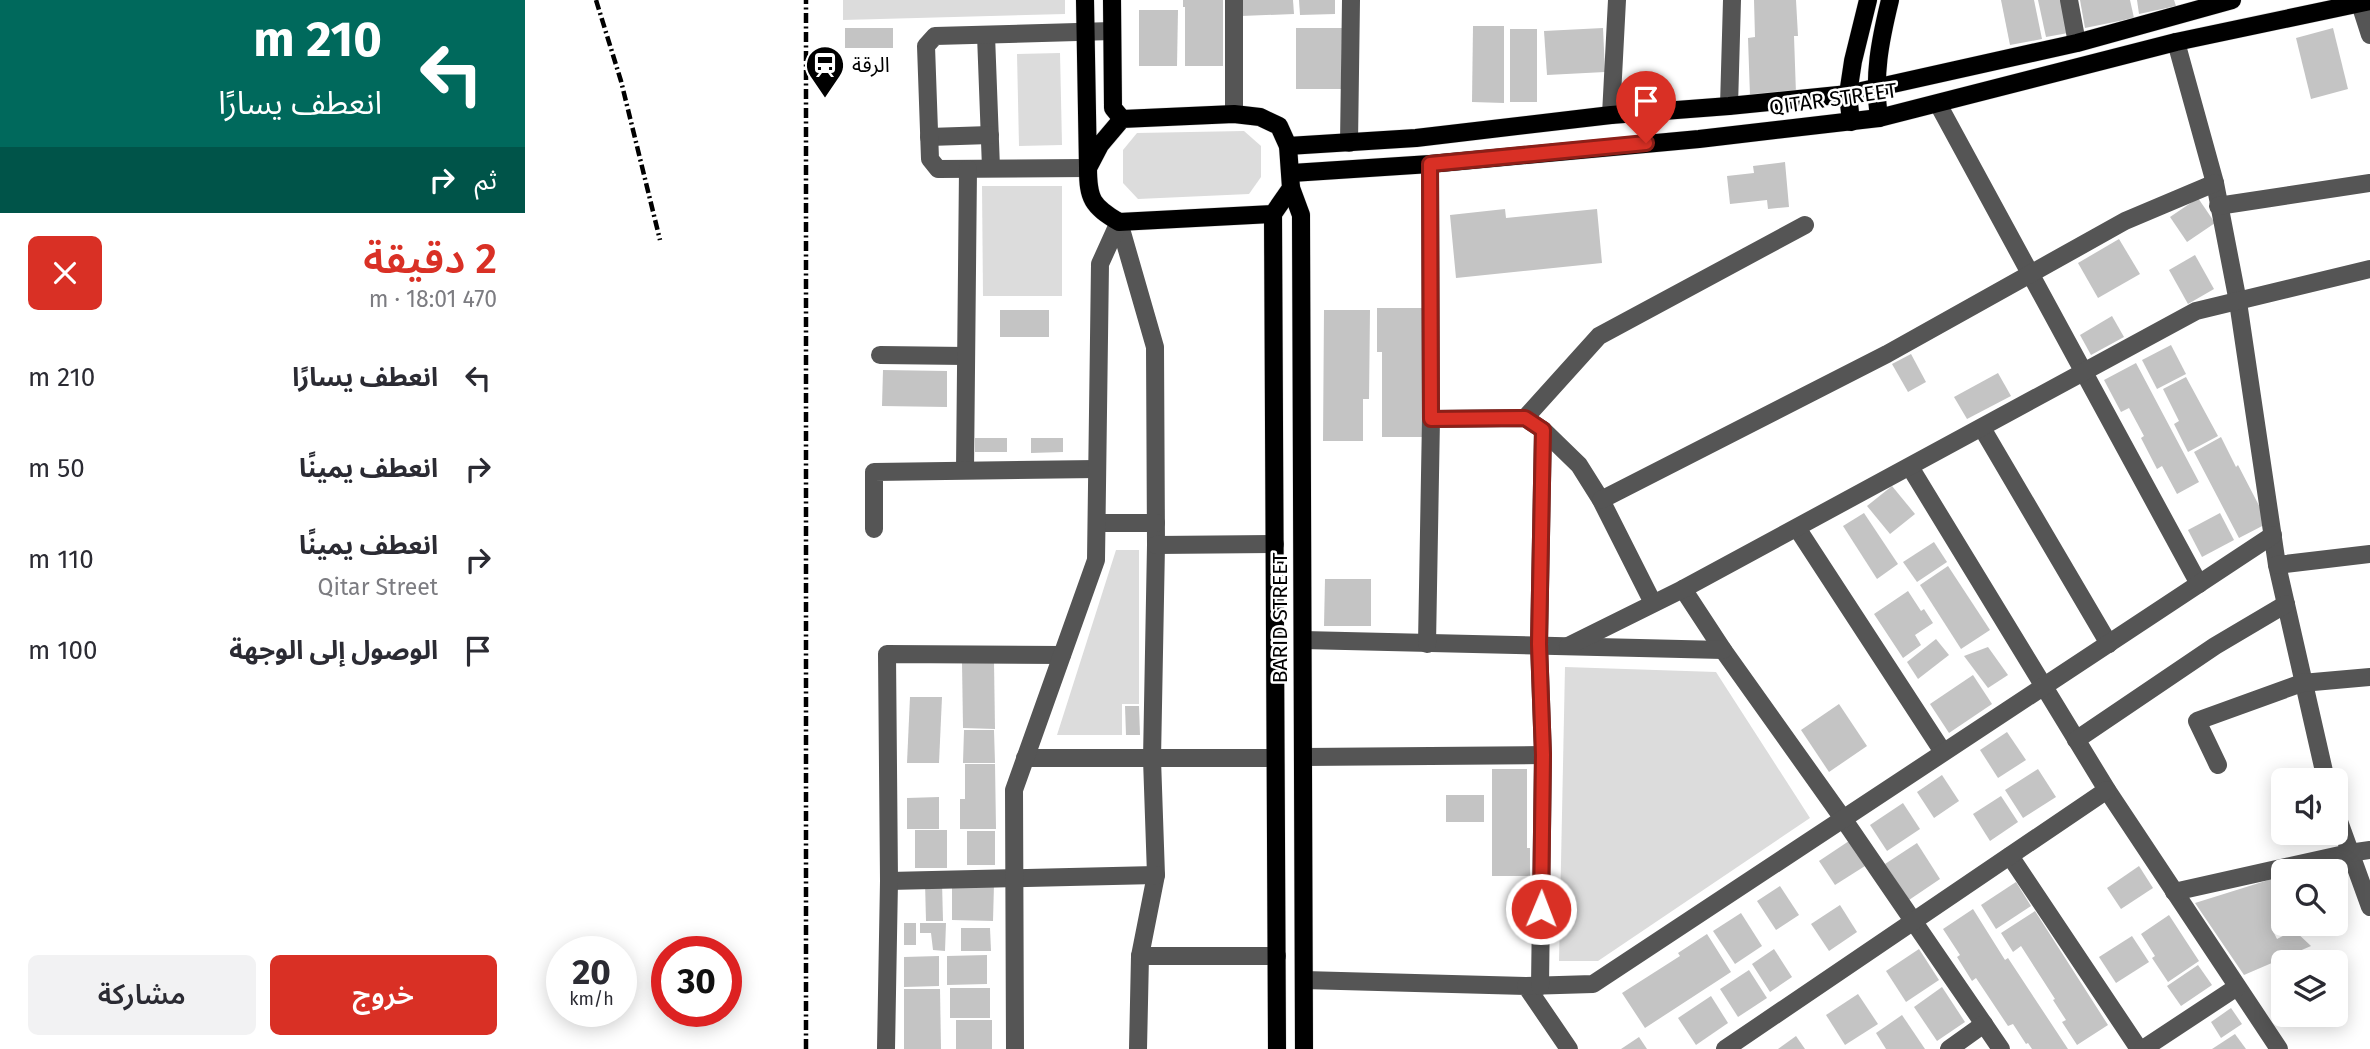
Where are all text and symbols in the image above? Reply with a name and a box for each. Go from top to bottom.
text: 210 m [253,10,382,69]
icon: left [406,28,497,119]
station icon: الرقة [804,44,846,99]
place label: الرقة [852,52,890,78]
pin [1616,71,1676,143]
street label: QITAR STREET [1767,77,1899,121]
icon: arrive [1627,82,1665,120]
text: انعطف يسارًا [218,84,382,122]
icon: right [423,161,461,199]
text: ثم [475,165,497,196]
text: 2 دقيقة [363,234,497,284]
button: close [28,236,102,310]
text: 470 m · 18:01 [369,285,497,313]
icon: left [459,359,497,397]
text: 210 m [28,362,95,393]
text: انعطف يسارًا [292,362,438,393]
icon: right [459,450,497,488]
text: 50 m [28,453,85,484]
text: انعطف يمينًا [299,453,438,484]
text: انعطف يمينًا [299,530,438,561]
icon: right [459,541,497,579]
text: 110 m [28,544,94,575]
street label: BARID STREET [1267,553,1293,683]
text: Qitar Street [318,573,438,601]
icon: arrive [459,632,497,670]
text: 100 m [28,635,97,666]
text: الوصول إلى الوجهة [229,635,438,666]
map controls [2271,768,2348,1027]
button: sound [2271,768,2348,845]
button: search [2271,859,2348,936]
position arrow [1504,872,1578,946]
speed limit sign: 30 [651,936,742,1027]
button: layers [2271,950,2348,1027]
text: 20 [572,951,611,993]
button: مشاركة [28,955,256,1035]
button: خروج [270,955,497,1035]
text: km/h [569,988,614,1010]

